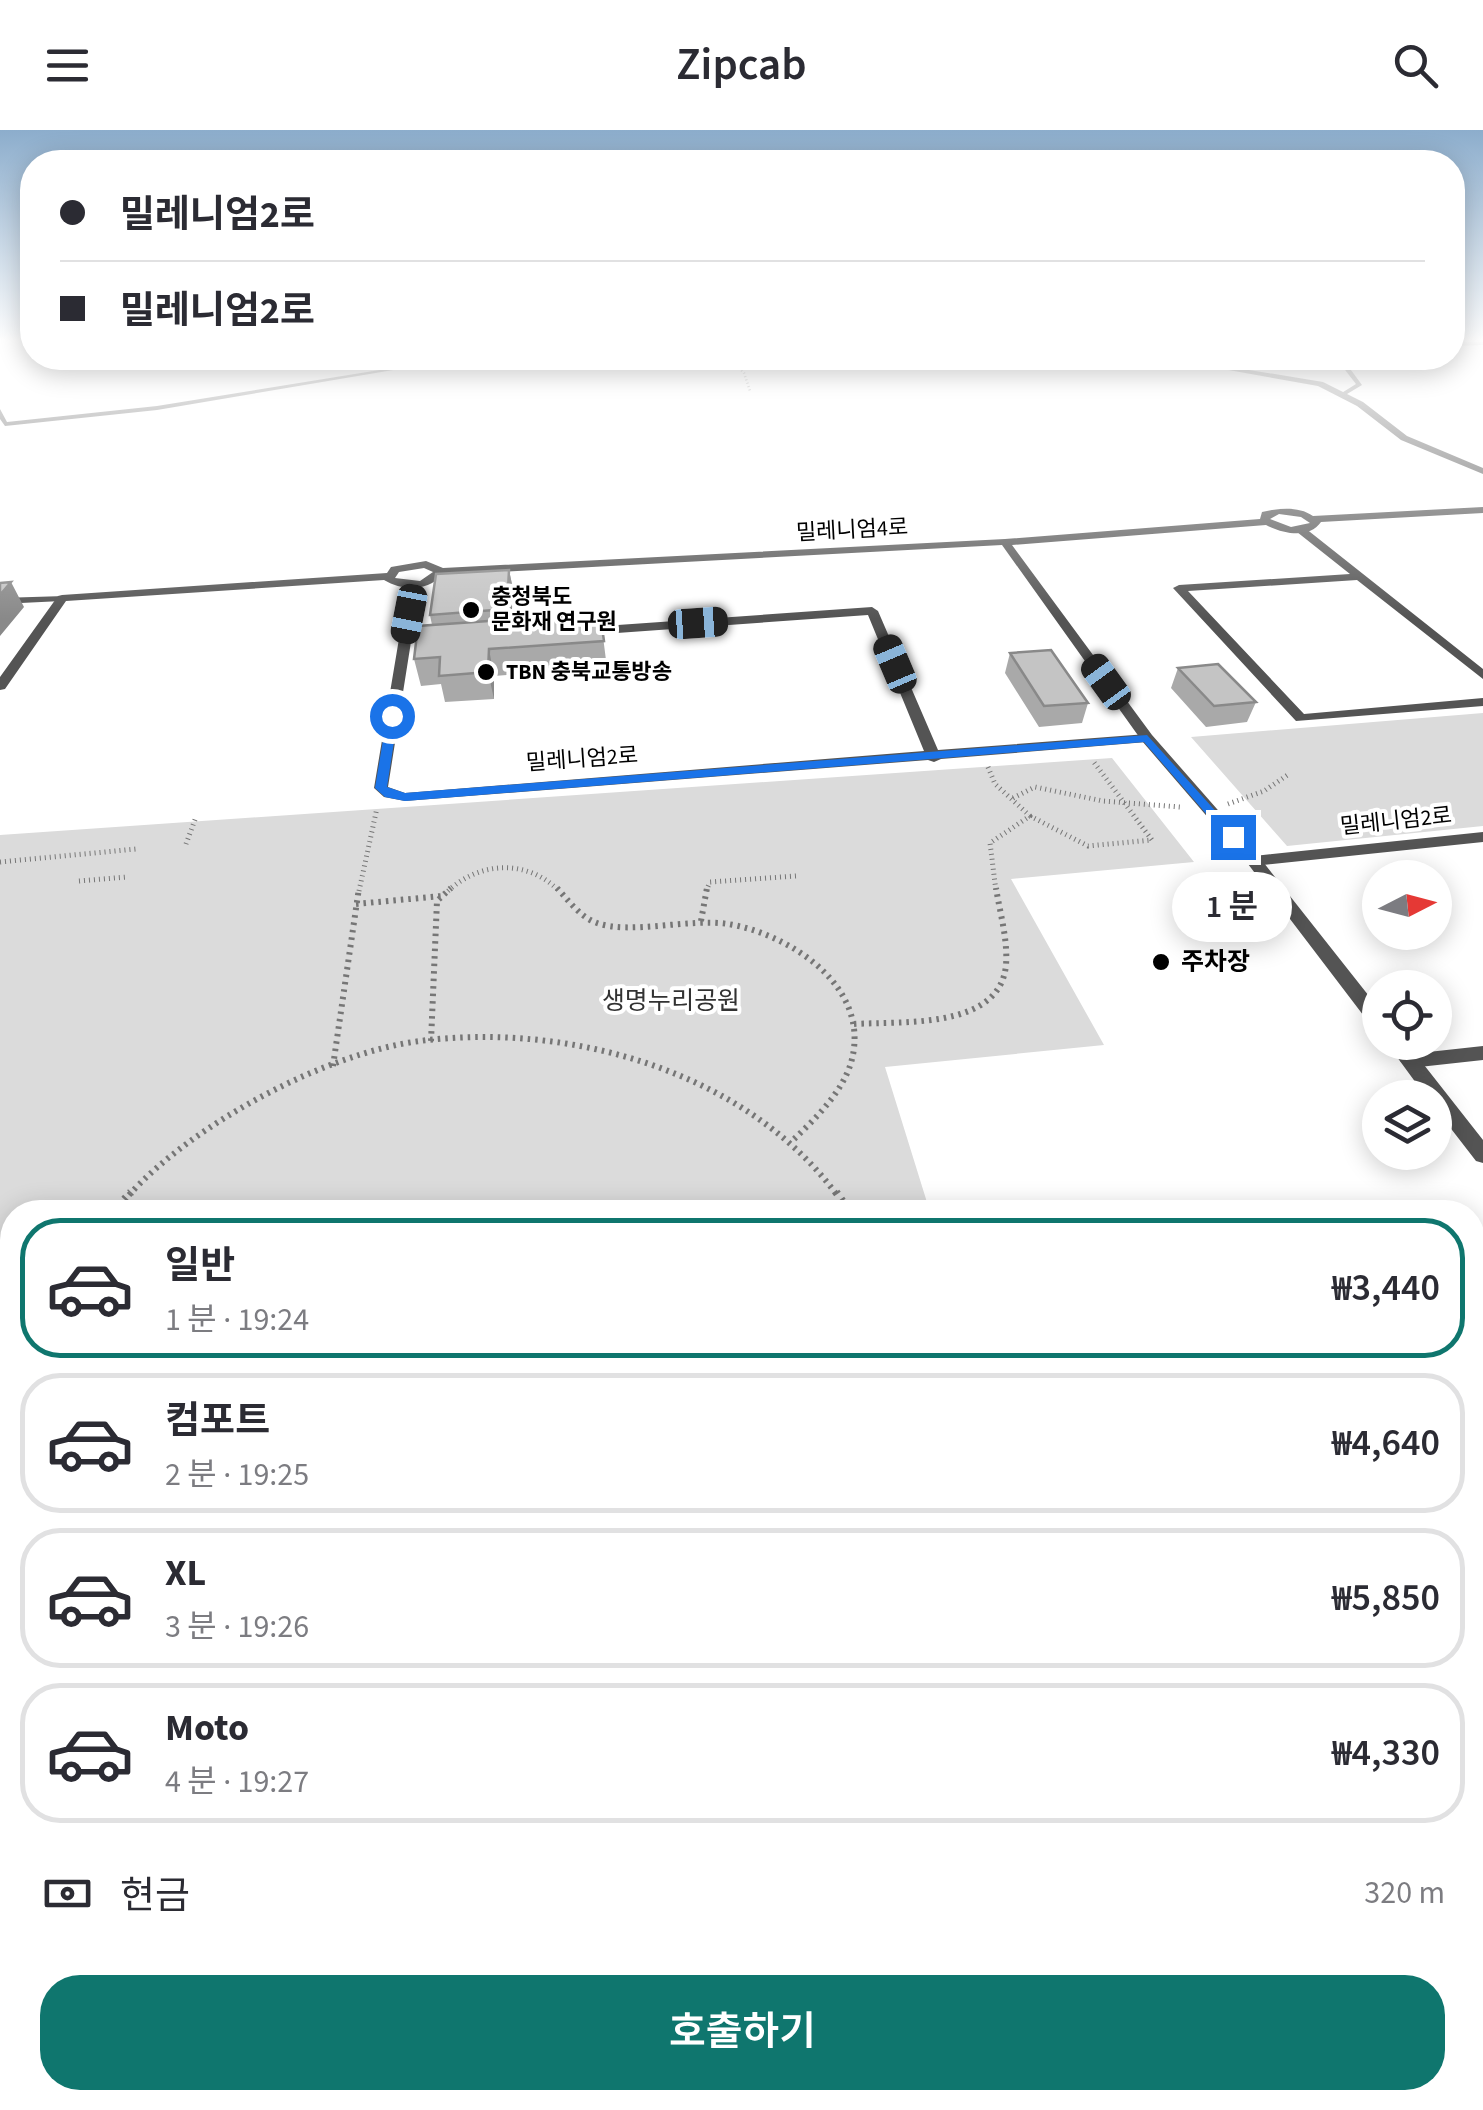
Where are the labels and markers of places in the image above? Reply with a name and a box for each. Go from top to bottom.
place label: 충청북도 문화재 연구원 [491,581,617,638]
marker: 충청북도 문화재 연구원 [460,599,482,621]
place label: TBN 충북교통방송 [506,656,672,688]
marker: TBN 충북교통방송 [475,661,497,683]
place label: 주차장 [1181,944,1250,980]
marker: 주차장 [1150,951,1172,973]

